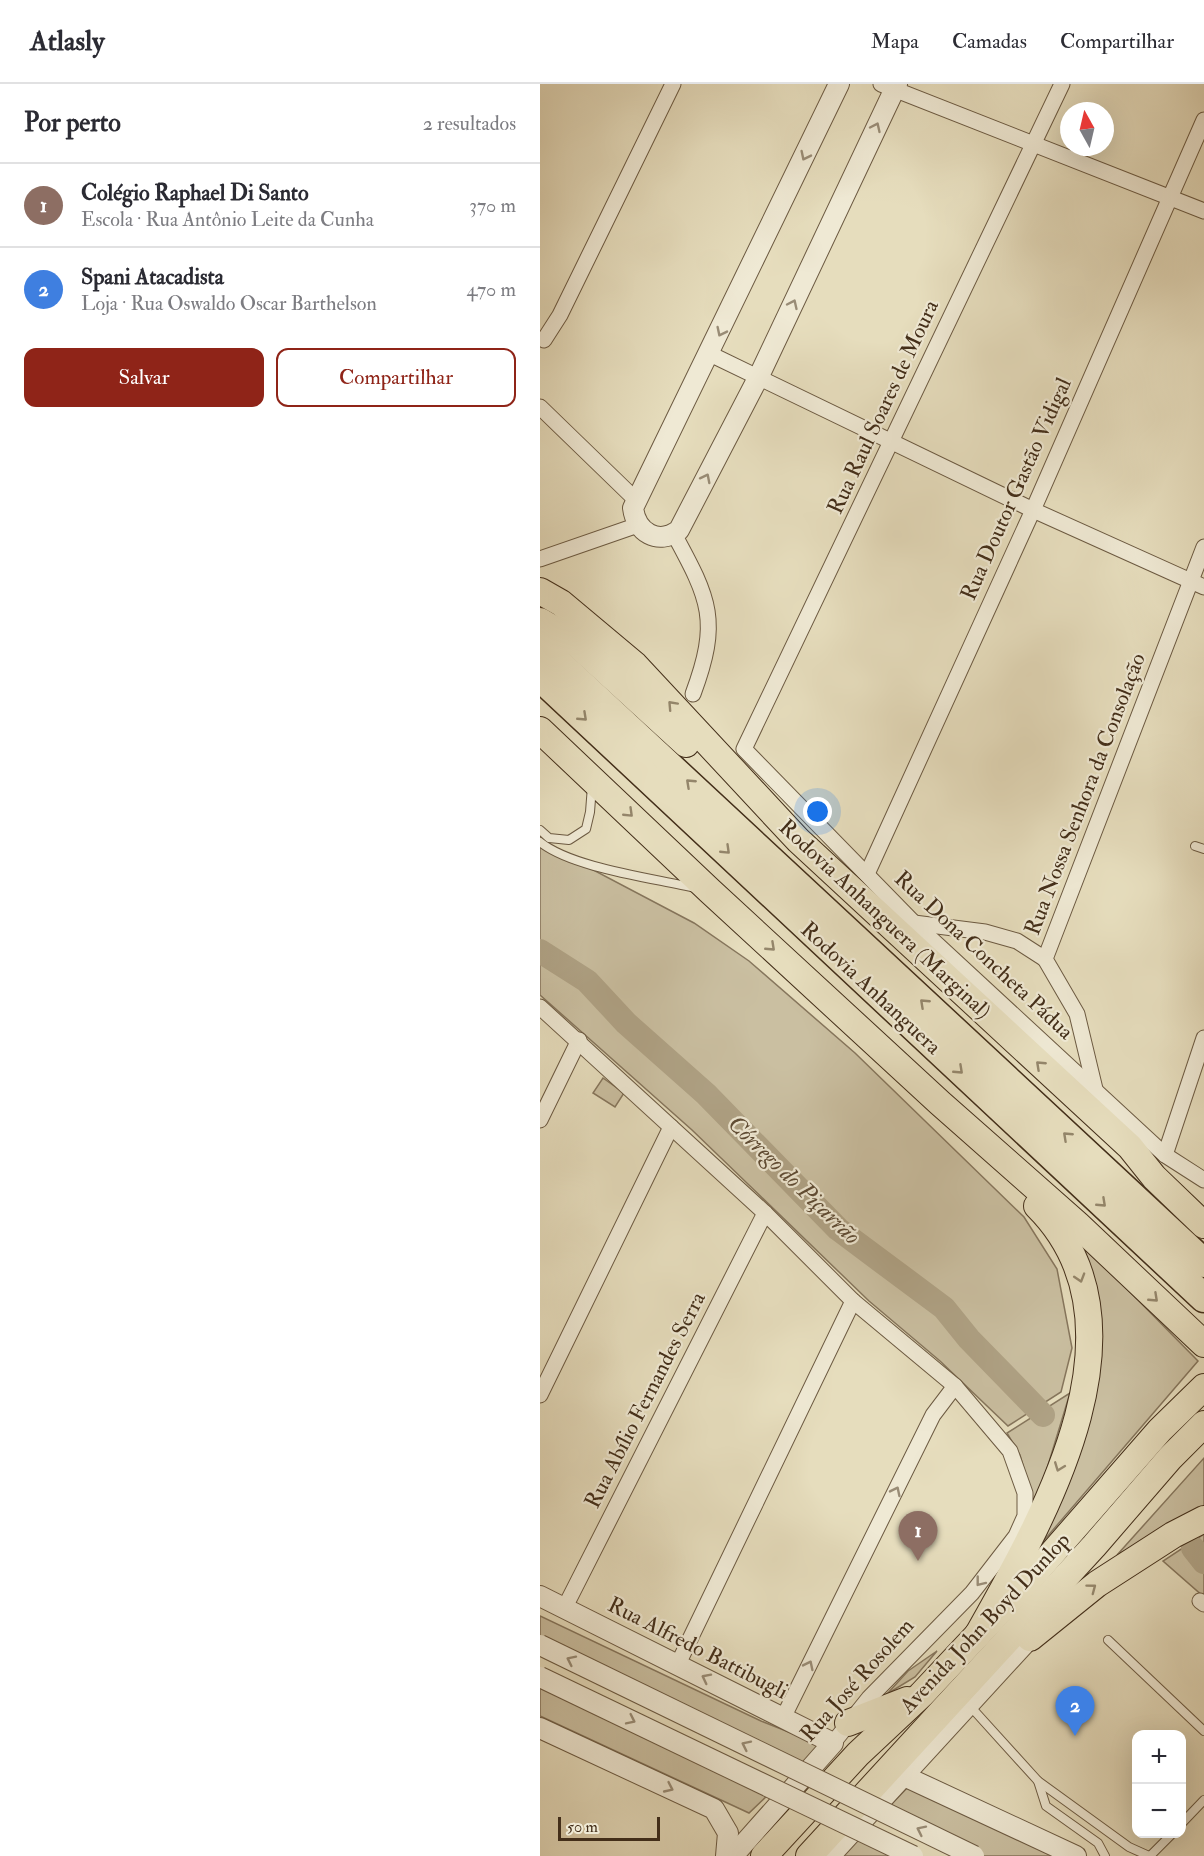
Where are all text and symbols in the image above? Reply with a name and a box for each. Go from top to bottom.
text: Atlasly [30,24,104,59]
text: Mapa [871,28,919,55]
text: Camadas [952,28,1027,55]
text: Compartilhar [1060,28,1174,55]
north arrow [1060,102,1114,156]
text: Por perto [24,107,121,139]
text: 2 resultados [423,111,516,136]
one-way arrow [869,123,881,134]
one-way arrow [800,149,812,160]
text: Colégio Raphael Di Santo [81,179,309,207]
text: 1 [40,193,47,218]
text: 370 m [469,193,516,218]
text: Escola · Rua Antônio Leite da Cunha [81,207,374,232]
text: Spani Atacadista [81,263,224,291]
text: 2 [38,277,49,302]
text: 470 m [467,277,516,302]
text: Loja · Rua Oswaldo Oscar Barthelson [81,291,377,316]
street label: Rua Raul Soares de Moura [821,295,945,519]
one-way arrow [786,299,798,310]
one-way arrow [716,325,728,336]
button: Salvar [24,348,264,407]
button: Compartilhar [276,348,516,407]
street label: Rua Doutor Gastão Vidigal [954,373,1078,605]
one-way arrow [699,474,710,484]
street label: Rua Nossa Senhora da Consolação [1018,649,1152,939]
one-way arrow [668,701,679,712]
one-way arrow [576,710,587,721]
one-way arrow [687,780,698,791]
your location [803,797,832,826]
one-way arrow [621,806,632,817]
street label: Rodovia Anhanguera (Marginal) [774,814,996,1024]
one-way arrow [718,842,729,853]
street label: Rua Dona Concheta Pádua [888,865,1080,1046]
street label: Rodovia Anhanguera [795,916,947,1060]
one-way arrow [764,940,774,951]
one-way arrow [920,1000,931,1011]
one-way arrow [1037,1061,1047,1072]
one-way arrow [951,1063,962,1074]
water label: Córrego do Piçarrão [721,1109,867,1251]
one-way arrow [1063,1132,1074,1143]
one-way arrow [1095,1196,1106,1207]
one-way arrow [1073,1272,1085,1283]
street label: Rua Abílio Fernandes Serra [578,1286,712,1513]
one-way arrow [1147,1290,1158,1301]
one-way arrow [1054,1461,1067,1472]
one-way arrow [888,1486,900,1497]
pin: 1 [898,1512,938,1561]
street label: Avenida John Boyd Dunlop [893,1527,1077,1721]
one-way arrow [977,1576,988,1587]
one-way arrow [1085,1585,1096,1596]
street label: Rua Alfredo Battibugli [603,1590,793,1706]
street label: Rua José Rosolem [794,1612,920,1748]
one-way arrow [566,1655,577,1667]
one-way arrow [801,1661,813,1672]
one-way arrow [702,1674,713,1685]
pin: 2 [1056,1686,1094,1736]
one-way arrow [624,1713,635,1725]
map controls [1132,1730,1186,1838]
button: + [1132,1730,1186,1784]
one-way arrow [741,1741,752,1752]
one-way arrow [662,1781,673,1793]
button: − [1132,1784,1186,1838]
scale bar [558,1814,660,1842]
text: 50 m [567,1817,598,1837]
one-way arrow [917,1826,928,1838]

